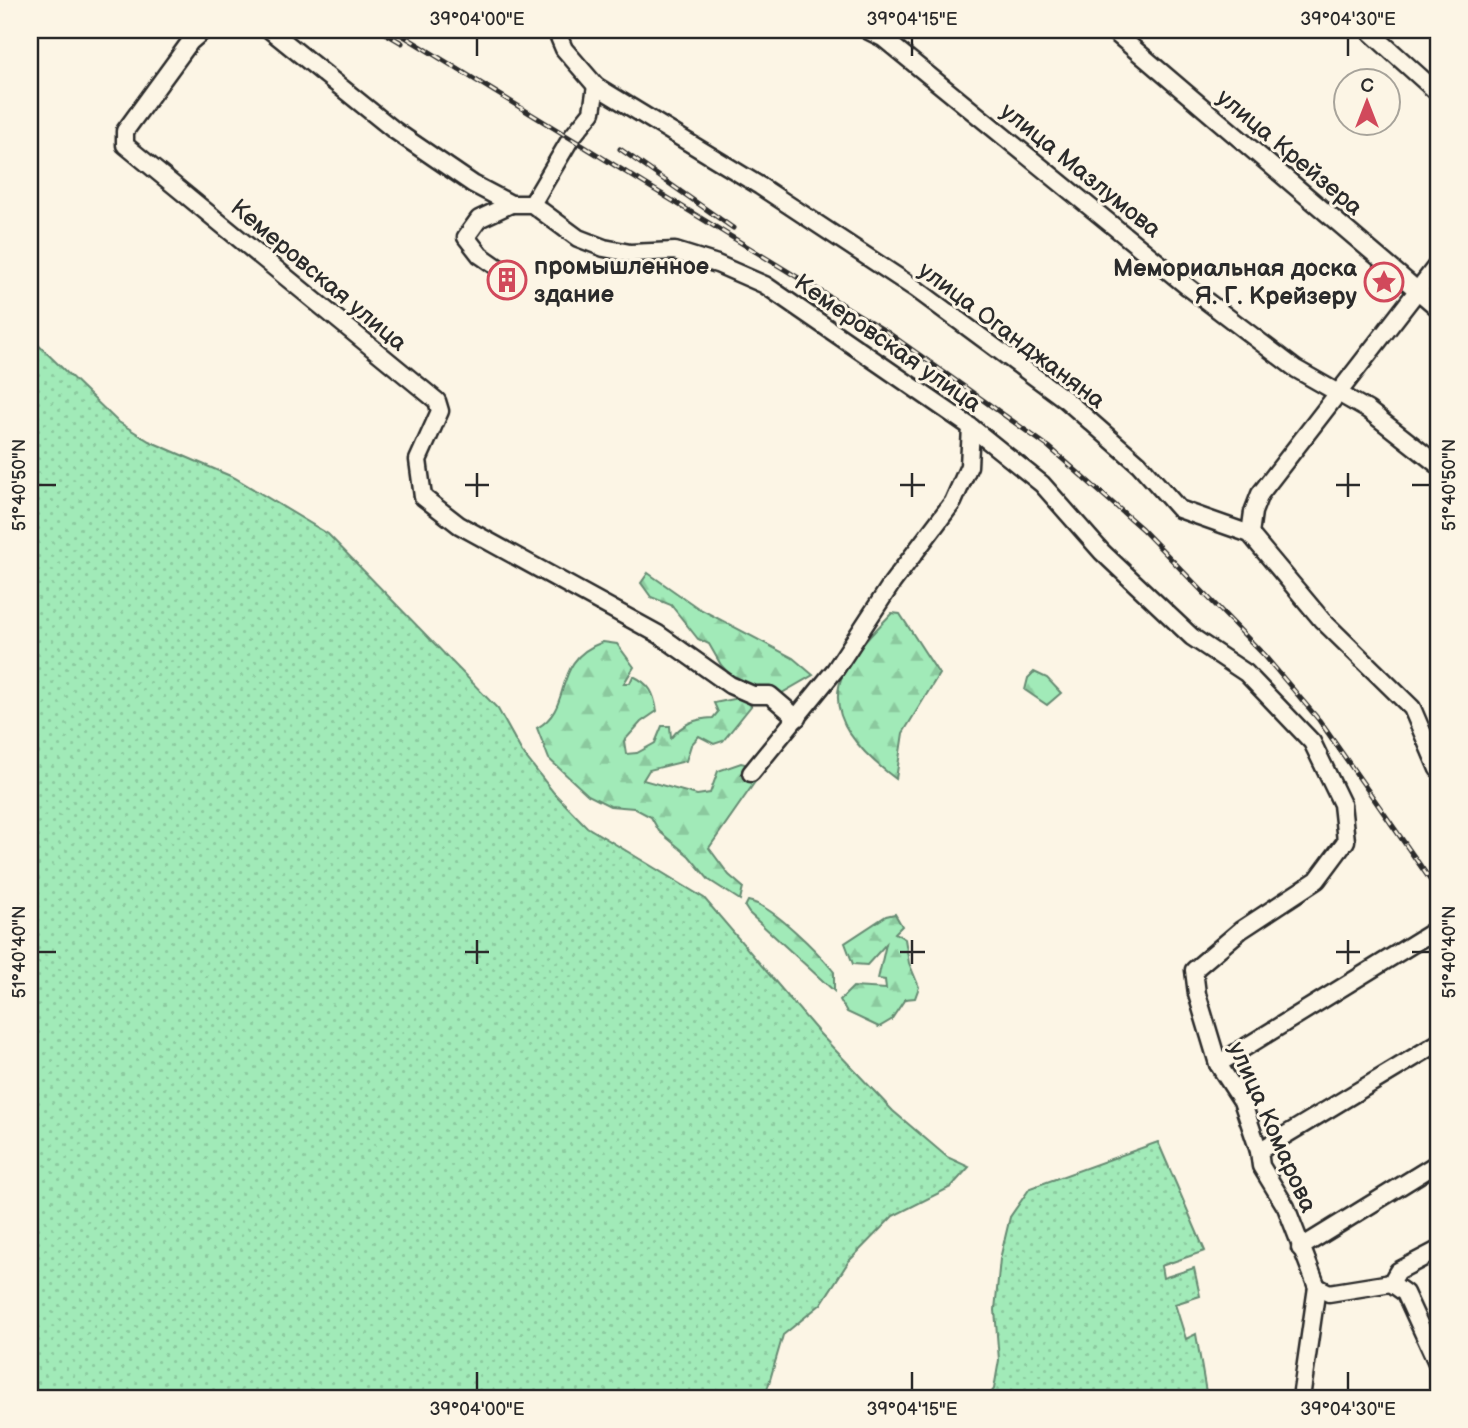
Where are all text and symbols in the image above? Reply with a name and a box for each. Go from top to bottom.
text: 39°04'00"E [429,9,525,30]
text: 39°04'15"E [866,9,958,30]
text: 39°04'30"E [1300,9,1396,30]
north arrow [1332,66,1402,136]
text: С [1360,75,1374,98]
street label: улица Крейзера [1211,83,1369,222]
street label: улица Мазлумова [994,97,1167,244]
street label: Кемеровская улица [225,193,413,358]
place label: промышленное здание [534,252,709,309]
place label: Мемориальная доска Я. Г. Крейзеру [1113,254,1358,311]
street label: улица Оганджаняна [913,256,1111,415]
building icon: промышленное здание [486,259,528,301]
place icon: Мемориальная доска Я. Г. Крейзеру [1363,261,1405,303]
street label: Кемеровская улица [789,268,987,419]
text: 51°40'50"N [9,439,30,531]
text: 51°40'50"N [1439,439,1460,531]
text: 51°40'40"N [9,906,30,999]
text: 51°40'40"N [1439,906,1460,999]
street label: улица Комарова [1222,1037,1323,1217]
text: 39°04'00"E [429,1399,525,1420]
text: 39°04'15"E [866,1399,958,1420]
text: 39°04'30"E [1300,1399,1396,1420]

